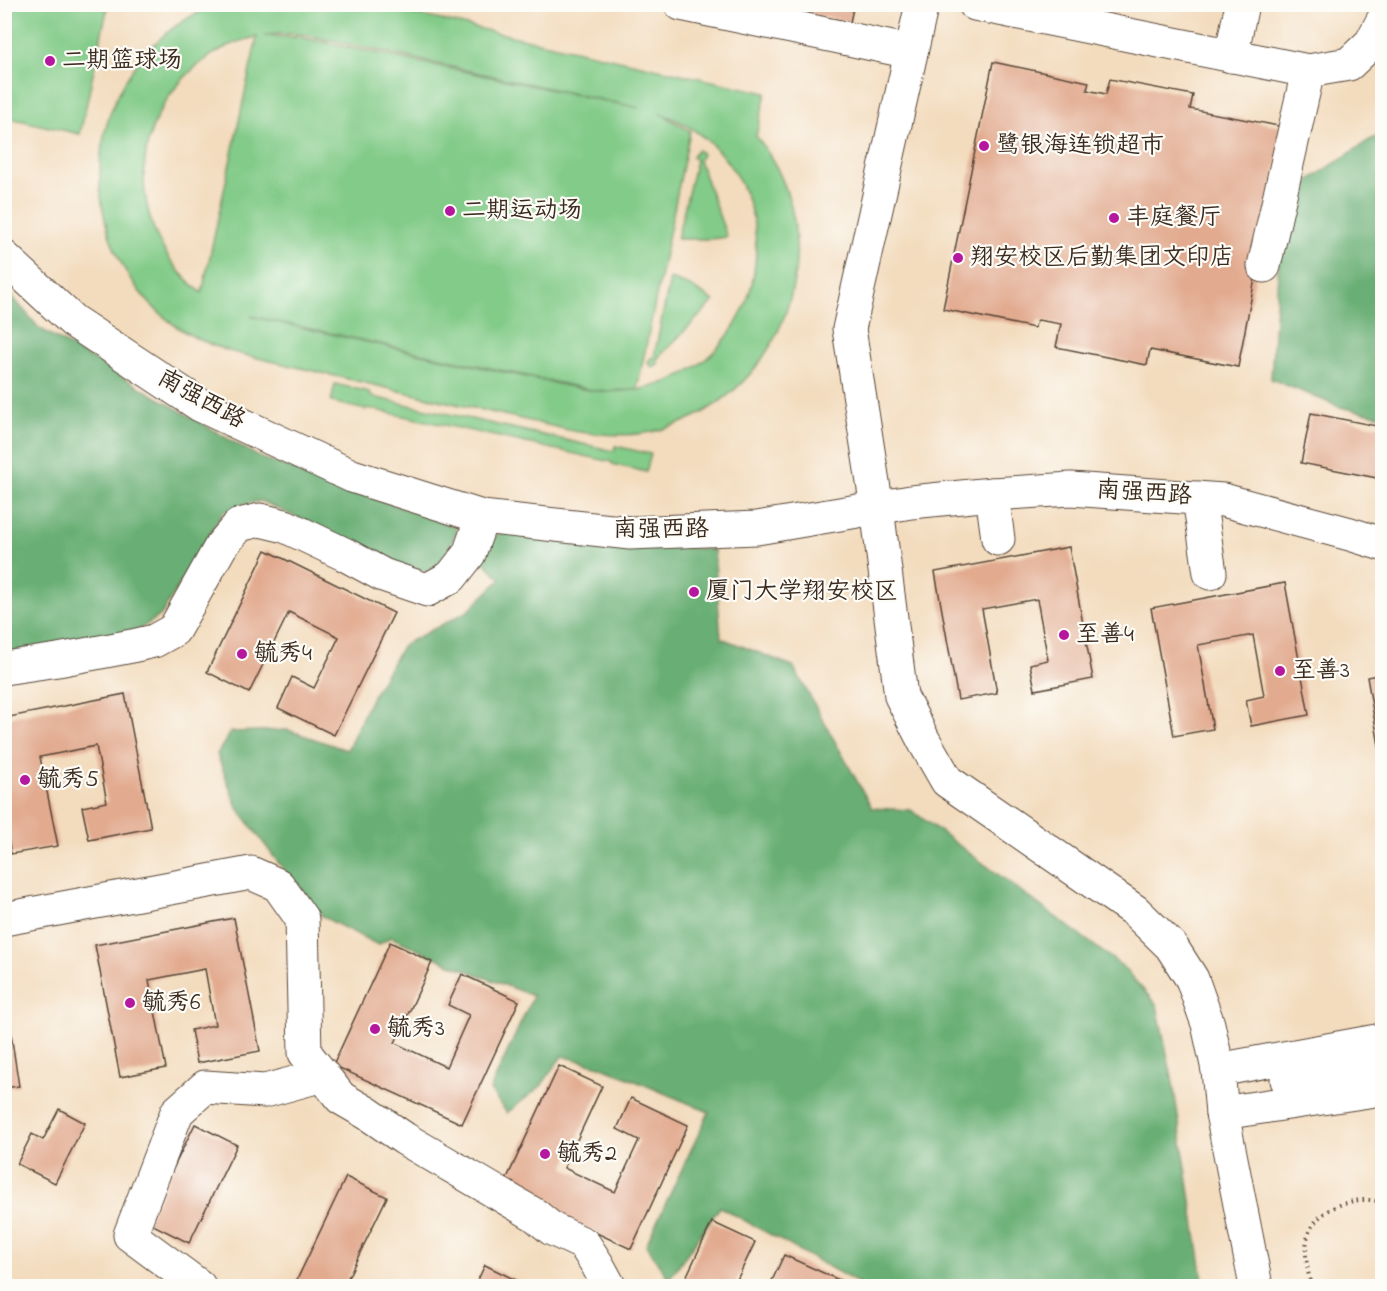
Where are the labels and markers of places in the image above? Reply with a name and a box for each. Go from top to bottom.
place label: 二期篮球场 [62,44,182,79]
marker: 二期篮球场 [43,54,57,68]
place label: 鹭银海连锁超市 [996,129,1164,164]
marker: 鹭银海连锁超市 [977,139,991,153]
place label: 二期运动场 [462,194,582,229]
place label: 丰庭餐厅 [1126,201,1222,236]
marker: 二期运动场 [443,204,457,218]
marker: 丰庭餐厅 [1107,211,1121,225]
place label: 翔安校区后勤集团文印店 [970,241,1234,276]
marker: 翔安校区后勤集团文印店 [951,251,965,265]
place label: 厦门大学翔安校区 [706,575,898,610]
marker: 厦门大学翔安校区 [687,585,701,599]
place label: 至善4 [1076,618,1134,653]
marker: 至善4 [1057,628,1071,642]
place label: 毓秀4 [254,637,312,672]
marker: 毓秀4 [235,647,249,661]
place label: 至善3 [1292,654,1350,689]
marker: 至善3 [1273,664,1287,678]
place label: 毓秀5 [37,763,99,798]
marker: 毓秀5 [18,773,32,787]
place label: 毓秀6 [142,986,201,1021]
marker: 毓秀6 [123,996,137,1010]
place label: 毓秀3 [387,1012,445,1047]
marker: 毓秀3 [368,1022,382,1036]
place label: 毓秀2 [557,1137,617,1172]
marker: 毓秀2 [538,1147,552,1161]

